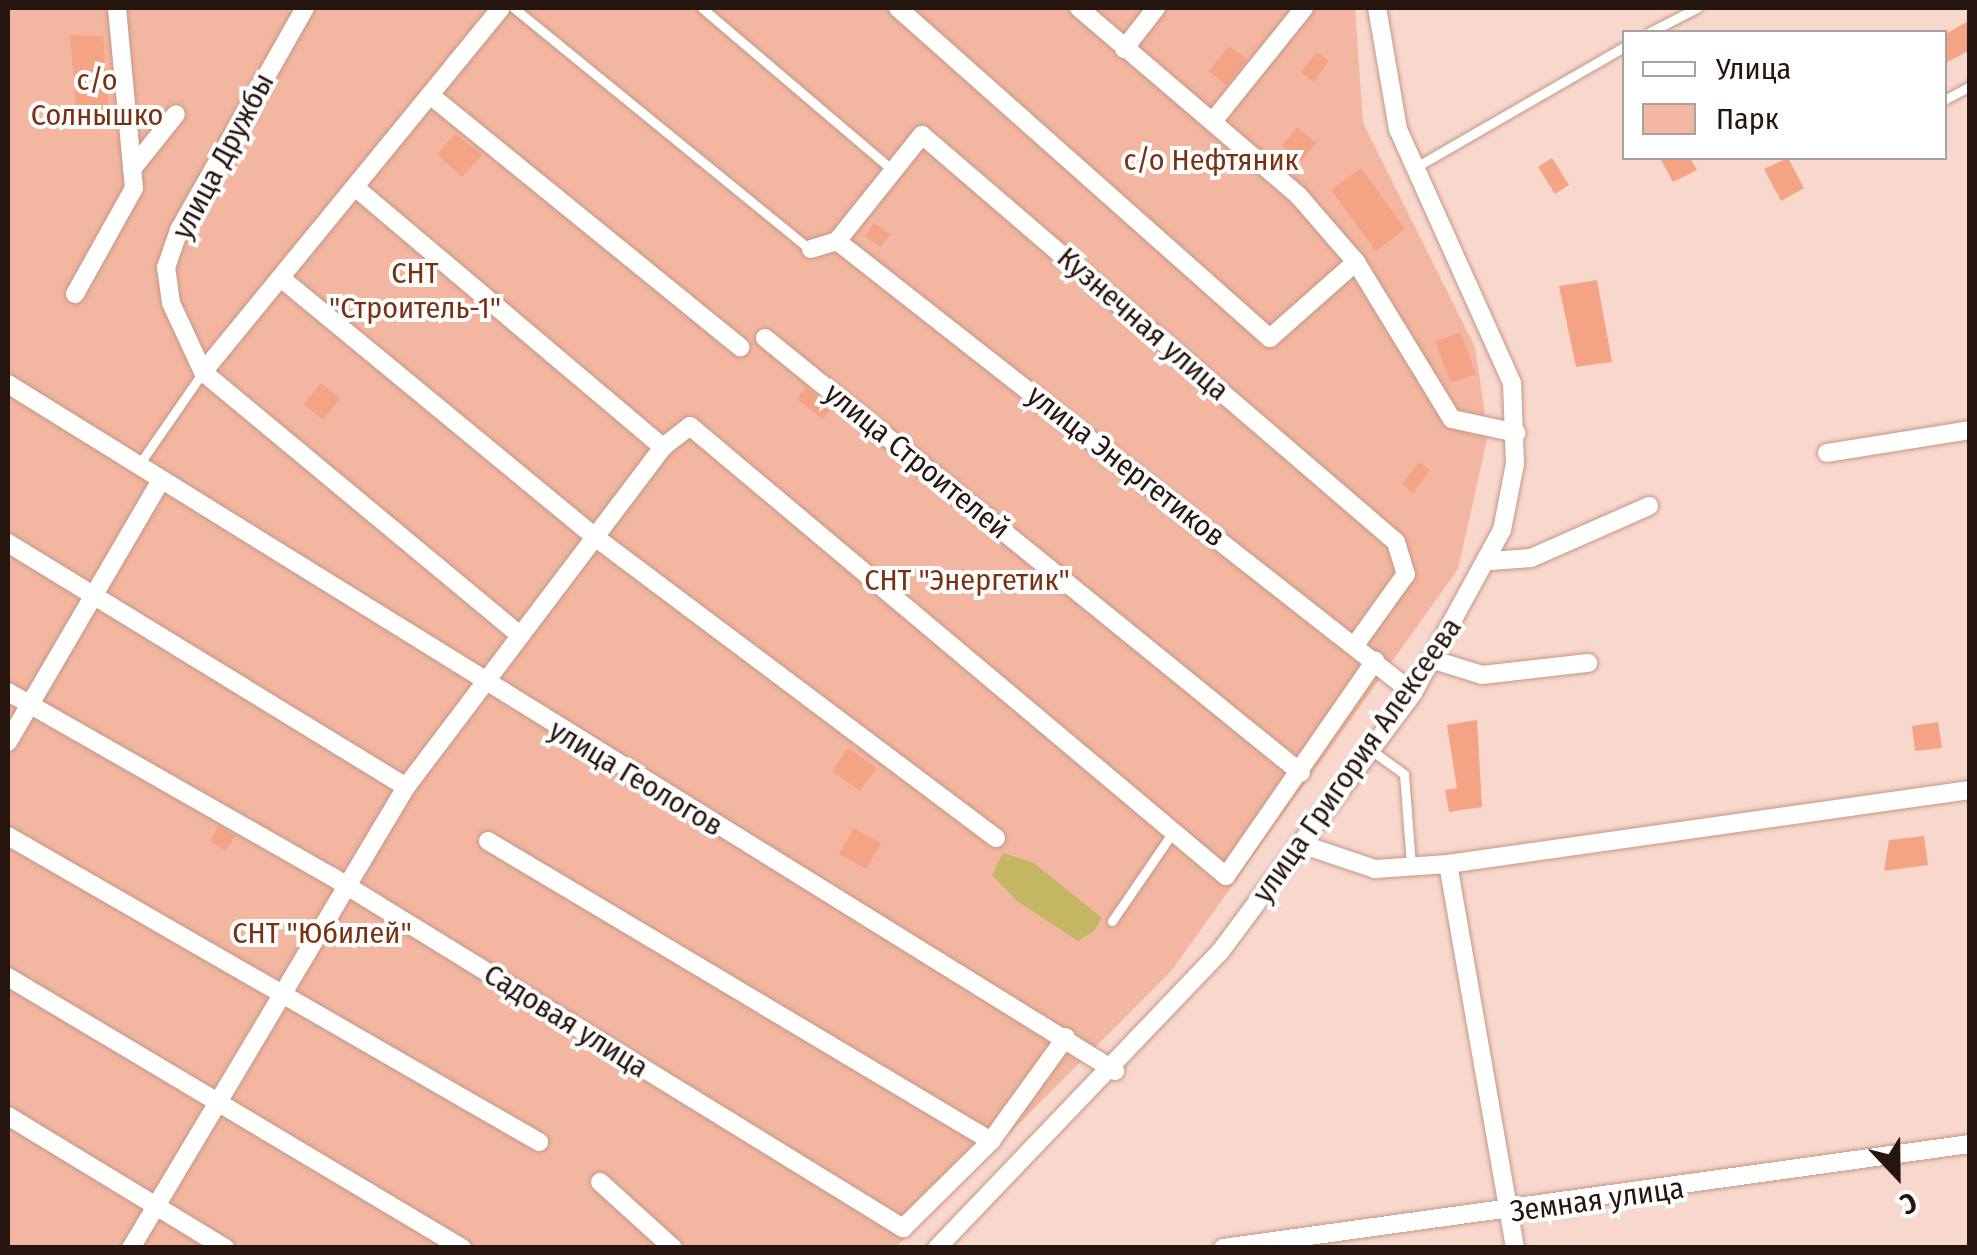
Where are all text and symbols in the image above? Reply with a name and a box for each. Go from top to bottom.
legend [1622,30,1947,160]
text: Улица [1716,51,1791,87]
park label: с/о Солнышко [31,62,163,132]
street label: улица Дружбы [164,67,282,245]
text: Парк [1716,101,1779,137]
park label: с/о Нефтяник [1123,142,1299,178]
street label: Кузнечная улица [1050,240,1236,408]
park label: СНТ "Строитель-1" [329,255,501,326]
street label: улица Строителей [817,375,1017,547]
street label: улица Энергетиков [1020,378,1232,554]
park label: СНТ "Энергетик" [864,562,1070,598]
street label: улица Григория Алексеева [1245,610,1469,910]
street label: улица Геологов [543,712,729,844]
park label: СНТ "Юбилей" [232,915,412,951]
street label: Садовая улица [477,956,655,1086]
north arrow [1847,1125,1947,1225]
street label: Земная улица [1508,1170,1686,1230]
text: С [1895,1185,1921,1221]

